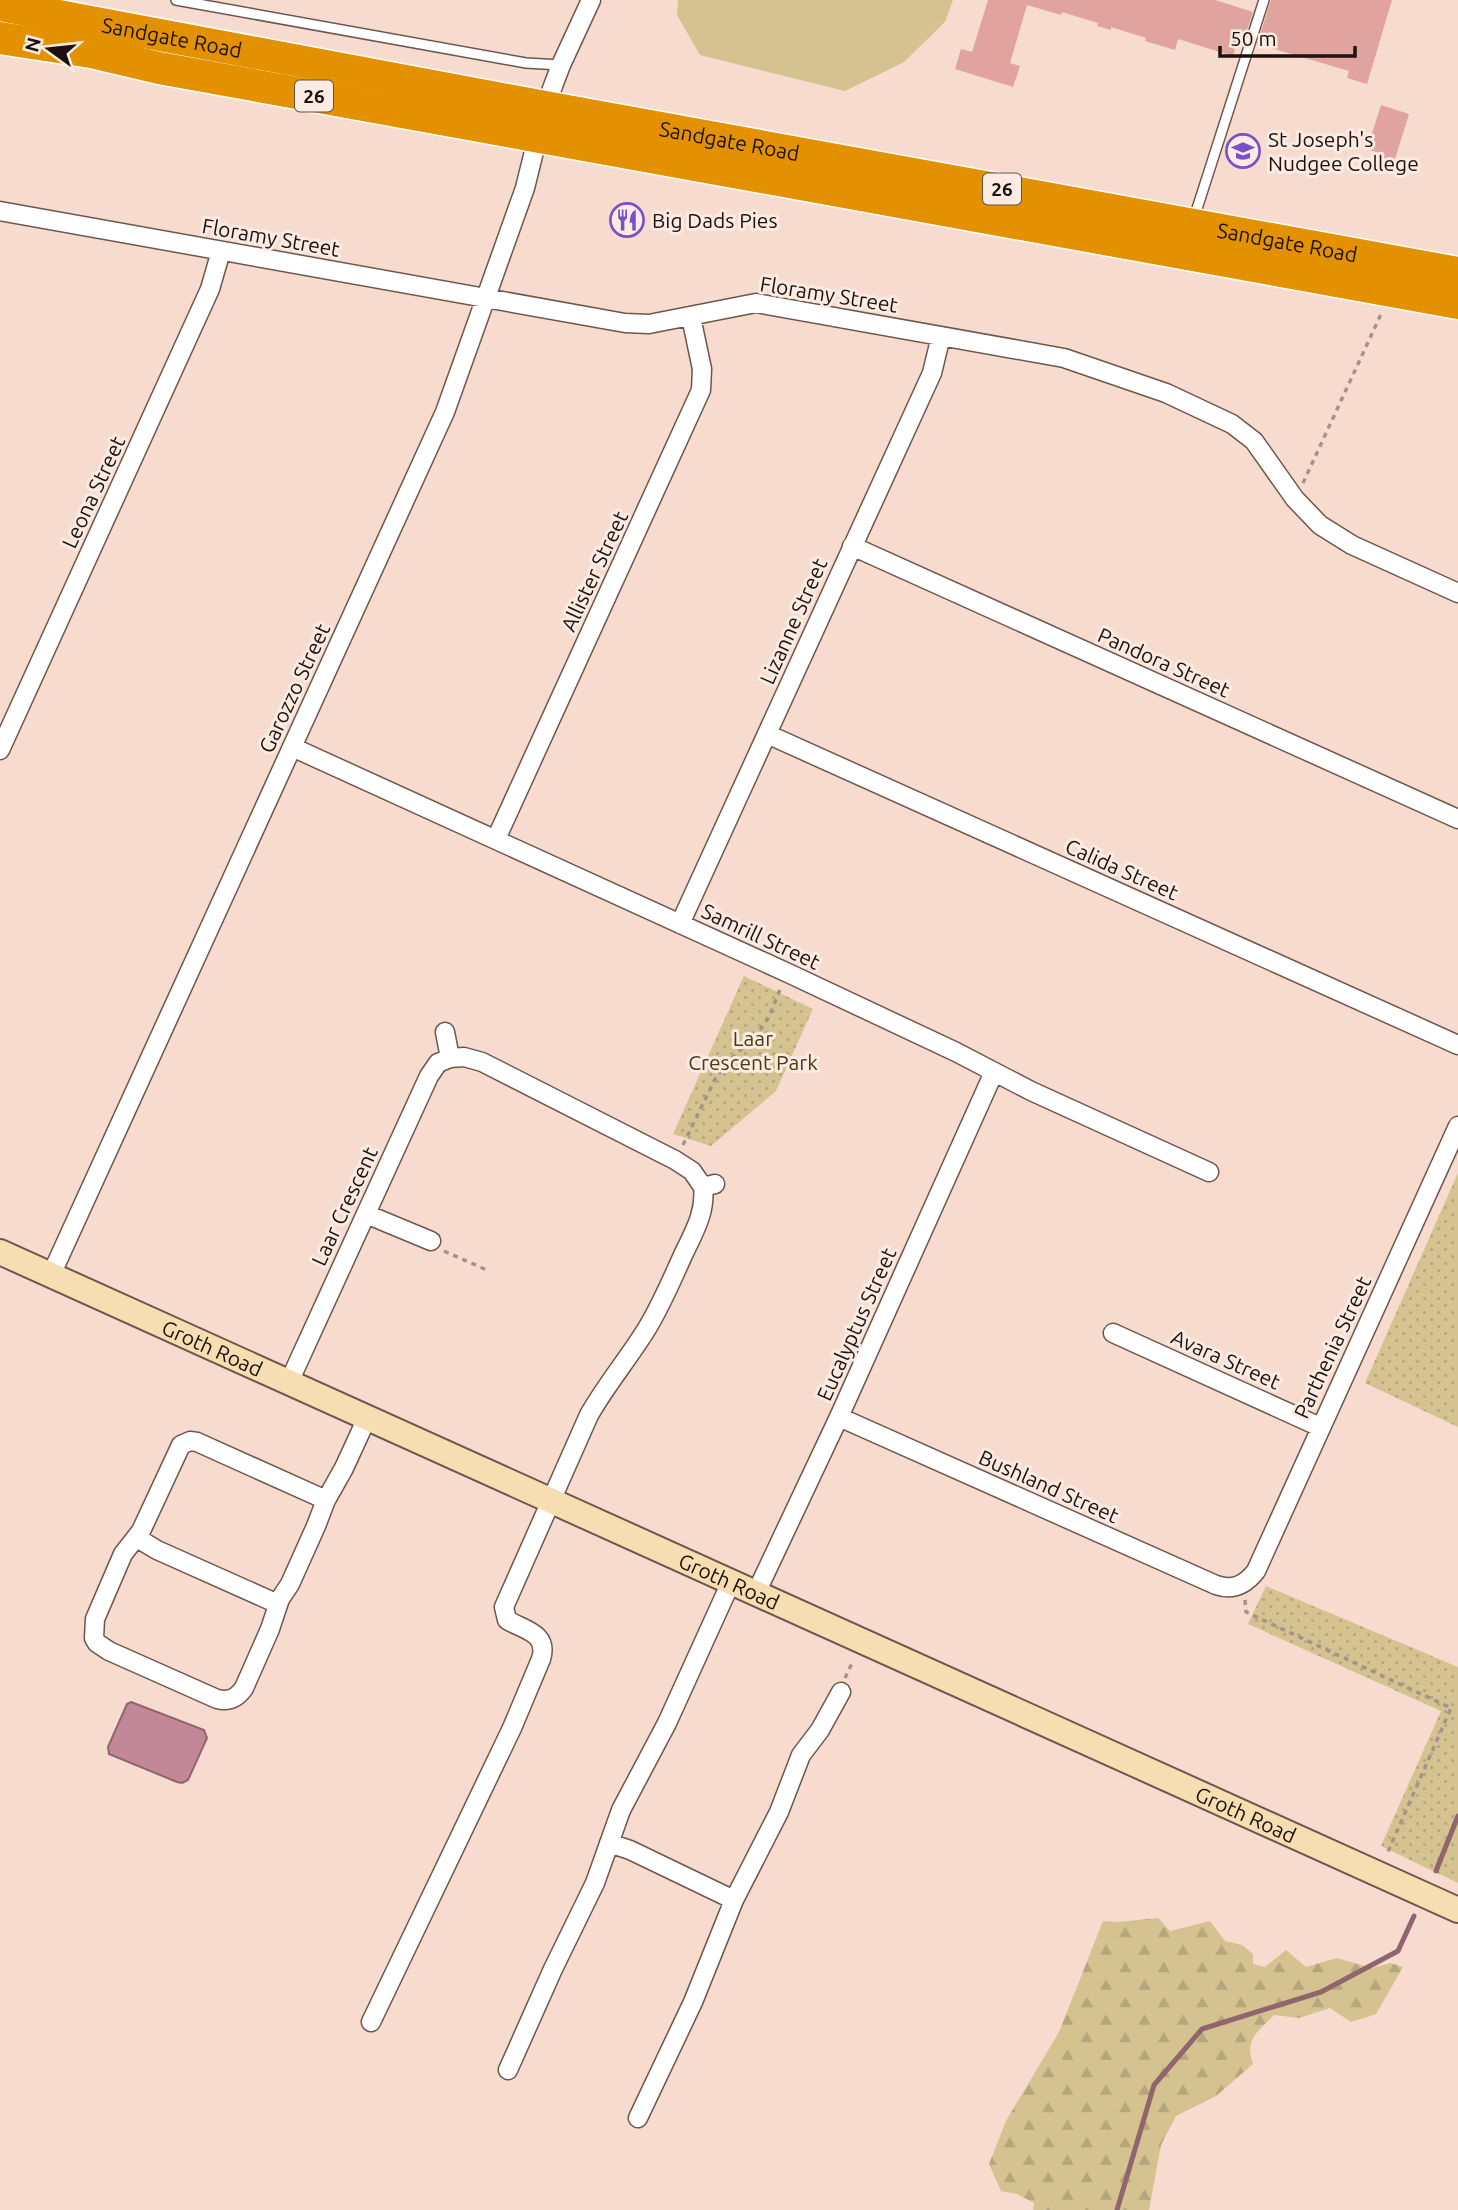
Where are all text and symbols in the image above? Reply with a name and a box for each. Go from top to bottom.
street label: Sandgate Road [100,12,244,62]
north arrow [14,14,84,84]
scale bar [1220,14,1355,58]
text: 50 m [1230,26,1277,50]
text: N [20,35,45,54]
road number: 26 [295,80,333,111]
street label: Sandgate Road [657,116,802,165]
place label: St Joseph's Nudgee College [1268,127,1419,175]
school or university icon: St Joseph's Nudgee College [1224,132,1262,170]
road number: 26 [983,174,1021,204]
restaurant icon: Big Dads Pies [608,201,646,239]
place label: Big Dads Pies [652,208,778,232]
street label: Floramy Street [200,213,342,261]
street label: Sandgate Road [1215,217,1359,266]
street label: Floramy Street [758,271,900,317]
street label: Leona Street [57,432,129,552]
street label: Allister Street [556,507,632,635]
street label: Lizanne Street [755,554,831,688]
street label: Garozzo Street [254,620,334,756]
street label: Pandora Street [1094,622,1234,702]
street label: Calida Street [1062,833,1182,905]
street label: Samrill Street [698,898,824,974]
park label: Laar Crescent Park [688,1026,818,1074]
street label: Laar Crescent [306,1143,382,1269]
street label: Eucalyptus Street [812,1244,900,1404]
street label: Parthenia Street [1289,1272,1375,1422]
street label: Groth Road [158,1315,266,1381]
street label: Avara Street [1168,1324,1284,1394]
street label: Bushland Street [975,1444,1123,1528]
street label: Groth Road [675,1548,783,1614]
street label: Groth Road [1192,1781,1300,1847]

